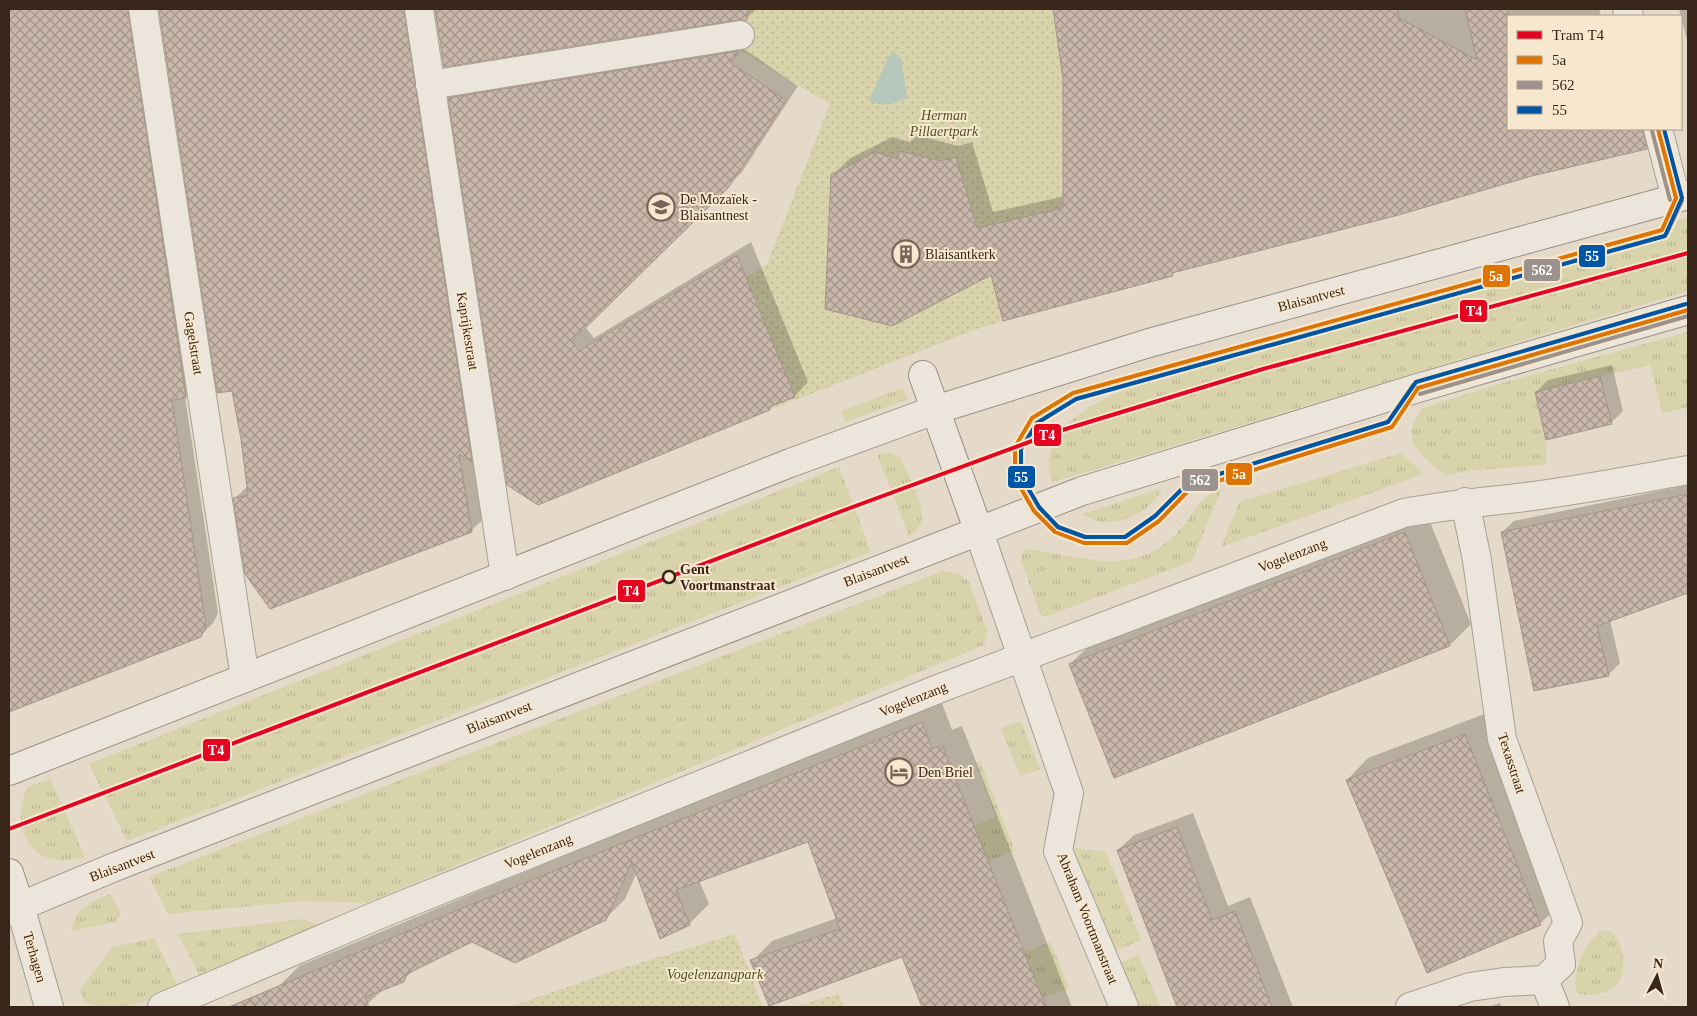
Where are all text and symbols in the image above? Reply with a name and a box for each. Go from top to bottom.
legend [1507,15,1682,130]
text: Tram T4 [1552,27,1605,43]
text: 5a [1552,52,1567,68]
text: 562 [1552,77,1575,93]
text: 55 [1552,102,1567,118]
park label: Herman Pillaertpark [909,108,979,139]
school or university icon: De Mozaïek - Blaisantnest [646,192,676,222]
place label: De Mozaïek - Blaisantnest [680,192,757,223]
building icon: Blaisantkerk [891,239,921,269]
line badge: 55 [1578,244,1606,268]
place label: Blaisantkerk [925,247,996,262]
text: 55 [1585,249,1599,264]
line badge: 562 [1523,258,1561,282]
text: 562 [1532,263,1553,278]
line badge: 5a [1482,264,1511,288]
text: 5a [1489,269,1503,284]
street label: Blaisantvest [1276,282,1346,315]
street label: Kaprijkestraat [454,291,481,372]
line badge: T4 [1459,299,1488,323]
text: T4 [1466,304,1482,319]
street label: Gagelstraat [181,310,206,376]
line badge: T4 [1033,423,1062,447]
text: T4 [1039,428,1055,443]
line badge: 5a [1225,462,1253,486]
line badge: 55 [1007,465,1036,489]
text: 5a [1232,467,1246,482]
line badge: 562 [1181,468,1219,492]
text: 55 [1014,470,1028,485]
text: 562 [1190,473,1211,488]
street label: Vogelenzang [1256,536,1329,575]
street label: Blaisantvest [842,551,911,590]
place label: Gent Voortmanstraat [680,562,775,593]
marker: Gent Voortmanstraat [662,570,676,584]
line badge: T4 [617,579,646,603]
text: T4 [623,584,639,599]
street label: Vogelenzang [877,679,949,720]
street label: Blaisantvest [465,698,534,737]
street label: Texasstraat [1495,731,1528,795]
line badge: T4 [202,738,231,762]
text: T4 [208,743,224,758]
hotel icon: Den Briel [884,757,914,787]
place label: Den Briel [918,765,973,780]
street label: Vogelenzang [502,831,574,872]
street label: Blaisantvest [88,846,157,885]
street label: Abraham Voortmanstraat [1054,850,1121,986]
street label: Terhagen [20,930,49,984]
north arrow [1632,951,1682,1001]
text: N [1652,956,1664,972]
park label: Vogelenzangpark [667,967,764,982]

